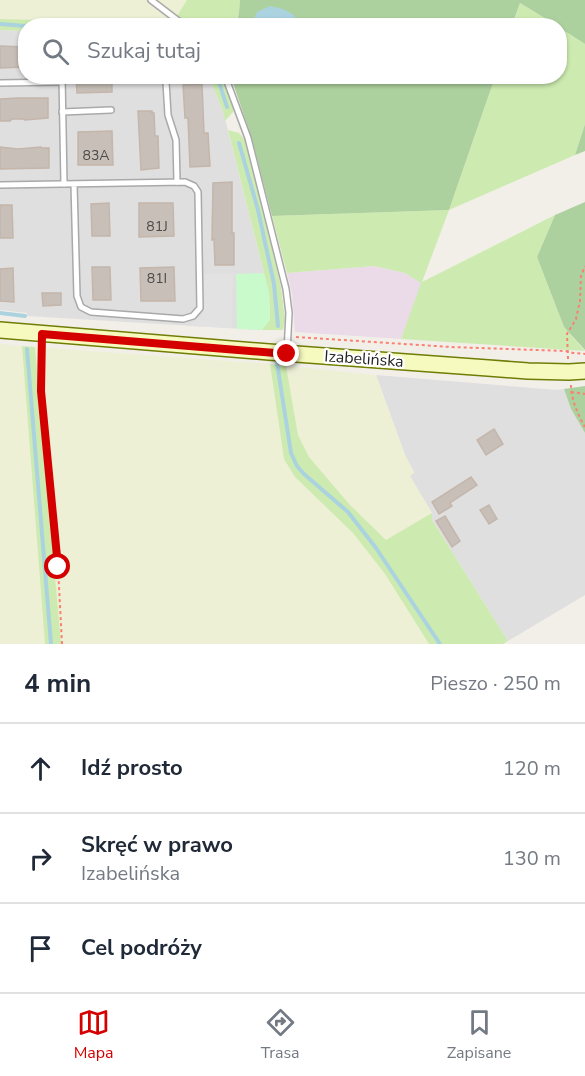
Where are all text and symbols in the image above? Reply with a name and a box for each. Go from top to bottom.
search box [18,18,567,84]
icon: search [39,35,72,68]
text: Szukaj tutaj [87,36,201,66]
house number: 83A [82,146,110,165]
house number: 81J [146,217,168,236]
house number: 81I [147,269,167,288]
route end [273,340,299,366]
street label: Izabelińska [324,345,404,373]
route start [44,553,70,579]
text: 4 min [24,666,91,701]
text: Pieszo · 250 m [430,670,561,697]
icon: ahead [24,752,57,785]
text: Idź prosto [81,753,183,783]
text: 120 m [503,755,561,782]
text: Skręć w prawo [81,830,233,860]
icon: right [24,842,57,875]
text: 130 m [503,845,561,872]
text: Izabelińska [81,860,180,887]
icon: arrive [24,932,57,965]
text: Cel podróży [81,933,202,963]
tab: Mapa [74,1006,114,1064]
tab: Trasa [261,1006,300,1064]
tab: Zapisane [447,1006,511,1064]

